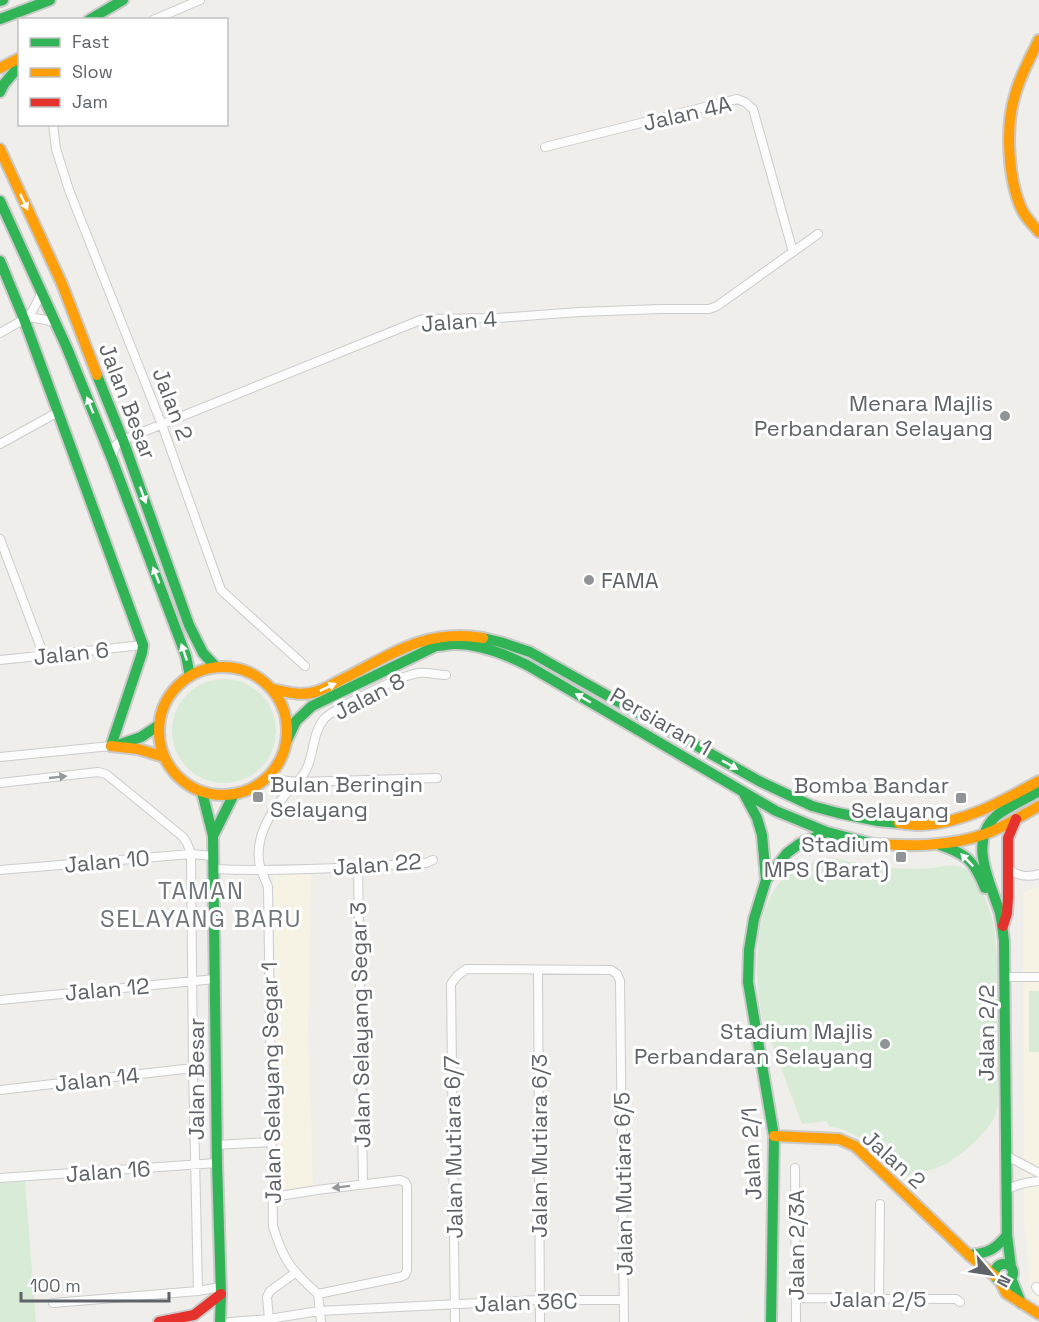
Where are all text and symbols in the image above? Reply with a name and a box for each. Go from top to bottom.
legend [18,18,228,126]
text: Fast [72,30,109,53]
text: Slow [72,60,113,83]
street label: Jalan 4A [640,89,734,137]
text: Jam [72,90,108,113]
one-way arrow [20,194,29,211]
street label: Jalan 4 [420,304,498,338]
street label: Jalan Besar [93,339,163,463]
street label: Jalan 2 [146,364,200,444]
place label: Menara Majlis Perbandaran Selayang [754,389,993,442]
one-way arrow [85,396,94,414]
marker: Menara Majlis Perbandaran Selayang [998,409,1012,423]
one-way arrow [138,486,148,504]
one-way arrow [150,566,160,584]
place label: FAMA [601,566,659,594]
marker: FAMA [582,573,596,587]
street label: Jalan 6 [32,635,110,671]
one-way arrow [179,643,189,661]
street label: Jalan 8 [329,666,409,726]
street label: Persiaran 1 [605,681,717,761]
one-way arrow [320,682,337,691]
one-way arrow [574,693,591,703]
one-way arrow [722,760,739,770]
place label: Bulan Beringin Selayang [270,770,423,823]
place label: Bomba Bandar Selayang [794,771,949,824]
one-way arrow [49,772,68,782]
marker: Bulan Beringin Selayang [251,790,265,804]
marker: Bomba Bandar Selayang [954,791,968,805]
place label: Stadium MPS (Barat) [764,830,889,883]
street label: Jalan 10 [63,843,151,879]
street label: Jalan 22 [332,847,422,881]
marker: Stadium MPS (Barat) [894,850,908,864]
one-way arrow [960,853,974,868]
district label: TAMAN SELAYANG BARU [100,875,302,934]
street label: Jalan Selayang Segar 3 [344,902,376,1148]
street label: Jalan Selayang Segar 1 [255,962,287,1204]
street label: Jalan 12 [64,971,150,1007]
street label: Jalan 2/2 [972,984,1000,1082]
place label: Stadium Majlis Perbandaran Selayang [634,1017,873,1070]
street label: Jalan Besar [182,1018,210,1140]
marker: Stadium Majlis Perbandaran Selayang [878,1037,892,1051]
street label: Jalan Mutiara 6/3 [525,1054,553,1238]
street label: Jalan Mutiara 6/7 [437,1055,469,1239]
street label: Jalan 14 [53,1061,141,1097]
street label: Jalan Mutiara 6/5 [607,1092,639,1276]
street label: Jalan 2/1 [735,1107,767,1201]
street label: Jalan 2 [857,1123,931,1195]
street label: Jalan 16 [65,1154,151,1188]
one-way arrow [332,1182,351,1191]
street label: Jalan 2/3A [782,1189,810,1300]
north arrow [961,1244,1021,1304]
scale bar [21,1265,170,1303]
text: N [992,1271,1015,1291]
text: 100 m [30,1274,81,1297]
street label: Jalan 2/5 [830,1285,926,1313]
street label: Jalan 36C [474,1286,578,1318]

